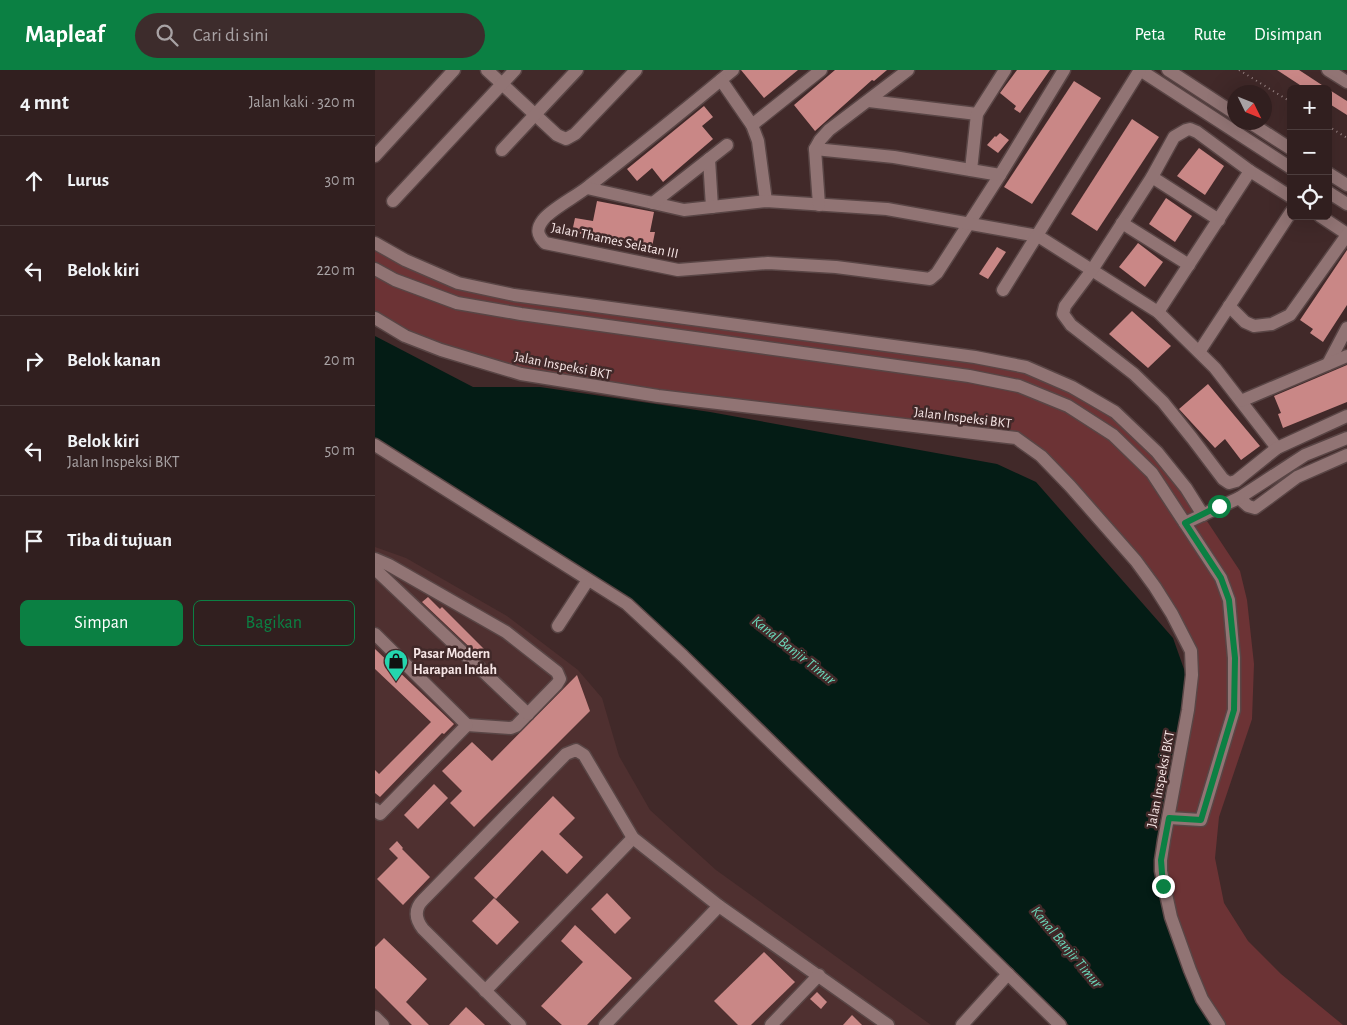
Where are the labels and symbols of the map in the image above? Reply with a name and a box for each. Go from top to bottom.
north arrow [1227,85,1272,130]
street label: Jalan Thames Selatan III [550,221,680,261]
street label: Jalan Inspeksi BKT [513,350,613,382]
street label: Jalan Inspeksi BKT [913,405,1013,431]
route start [1208,495,1231,518]
water label: Kanal Banjir Timur [749,613,839,688]
place label: Pasar Modern Harapan Indah [413,647,497,677]
shop icon: Pasar Modern Harapan Indah [383,648,409,682]
street label: Jalan Inspeksi BKT [1145,729,1177,829]
route end [1152,875,1175,898]
water label: Kanal Banjir Timur [1028,904,1106,992]

